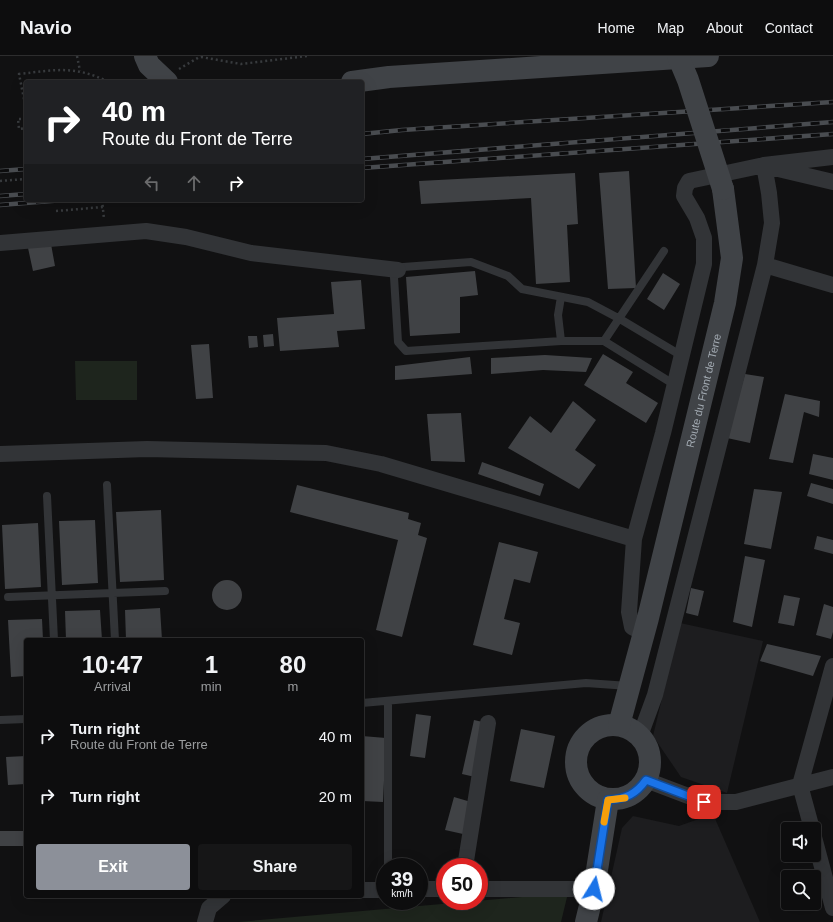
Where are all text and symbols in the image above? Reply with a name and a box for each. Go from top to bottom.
text: Navio [20,17,72,38]
text: Home [598,20,635,36]
text: Map [657,20,684,36]
text: About [706,20,743,36]
text: Contact [765,20,813,36]
icon: right [36,96,88,148]
text: 40 m [102,96,166,127]
text: Route du Front de Terre [102,129,293,149]
icon: left [141,172,163,194]
icon: ahead [183,172,205,194]
icon: right [225,172,247,194]
street label: Route du Front de Terre [684,332,723,449]
text: 10:47 [82,651,143,678]
text: 1 [205,651,218,678]
text: 80 [280,651,306,678]
text: Arrival [94,679,131,694]
text: min [201,679,222,694]
text: m [287,679,298,694]
text: Turn right [70,720,140,737]
icon: right [36,725,58,747]
text: 40 m [319,728,352,745]
text: Route du Front de Terre [70,737,208,752]
icon: right [36,785,58,807]
pin [687,785,721,819]
text: Turn right [70,788,140,805]
text: 20 m [319,788,352,805]
icon: arrive [693,791,715,813]
map controls [781,822,821,910]
button: sound [781,822,821,862]
button: Exit [36,844,190,890]
button: Share [198,844,352,890]
speed limit sign: 50 [436,858,488,910]
text: 39 [391,868,413,890]
position arrow [573,868,615,910]
button: search [781,870,821,910]
text: km/h [391,888,413,899]

